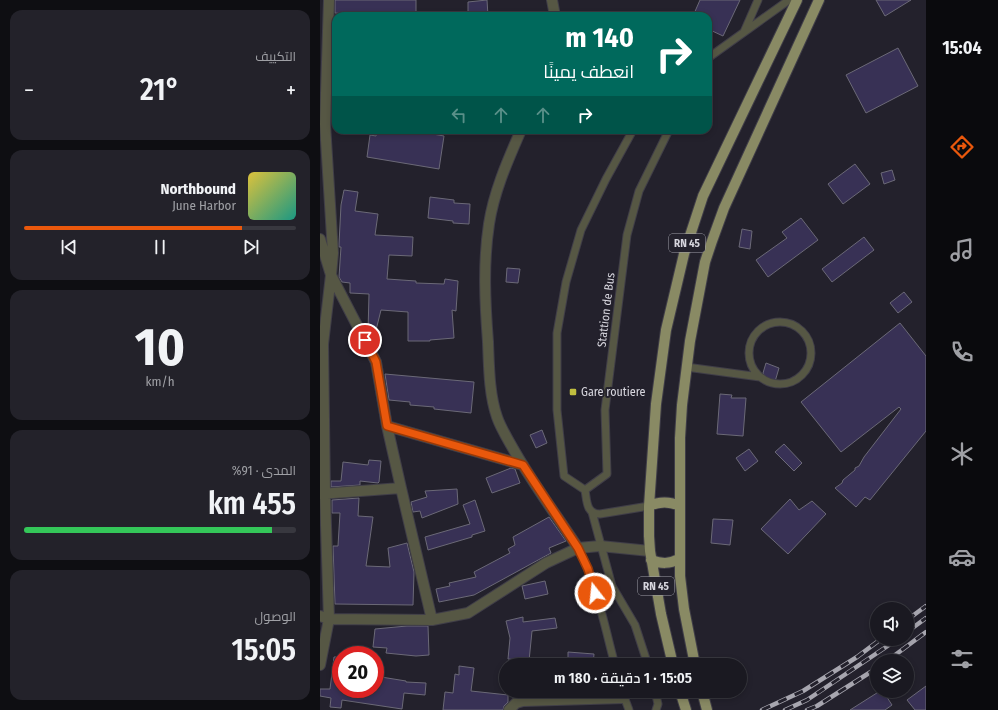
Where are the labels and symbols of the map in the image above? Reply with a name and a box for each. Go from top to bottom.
road number: RN 45 [669,234,705,252]
street label: Stattion de Bus [594,272,618,348]
pin [348,323,382,357]
place label: Gare routiere [581,385,646,399]
marker: Gare routiere [568,387,578,397]
position arrow [574,572,616,614]
road number: RN 45 [638,577,674,595]
speed limit sign: 20 [332,646,384,698]

